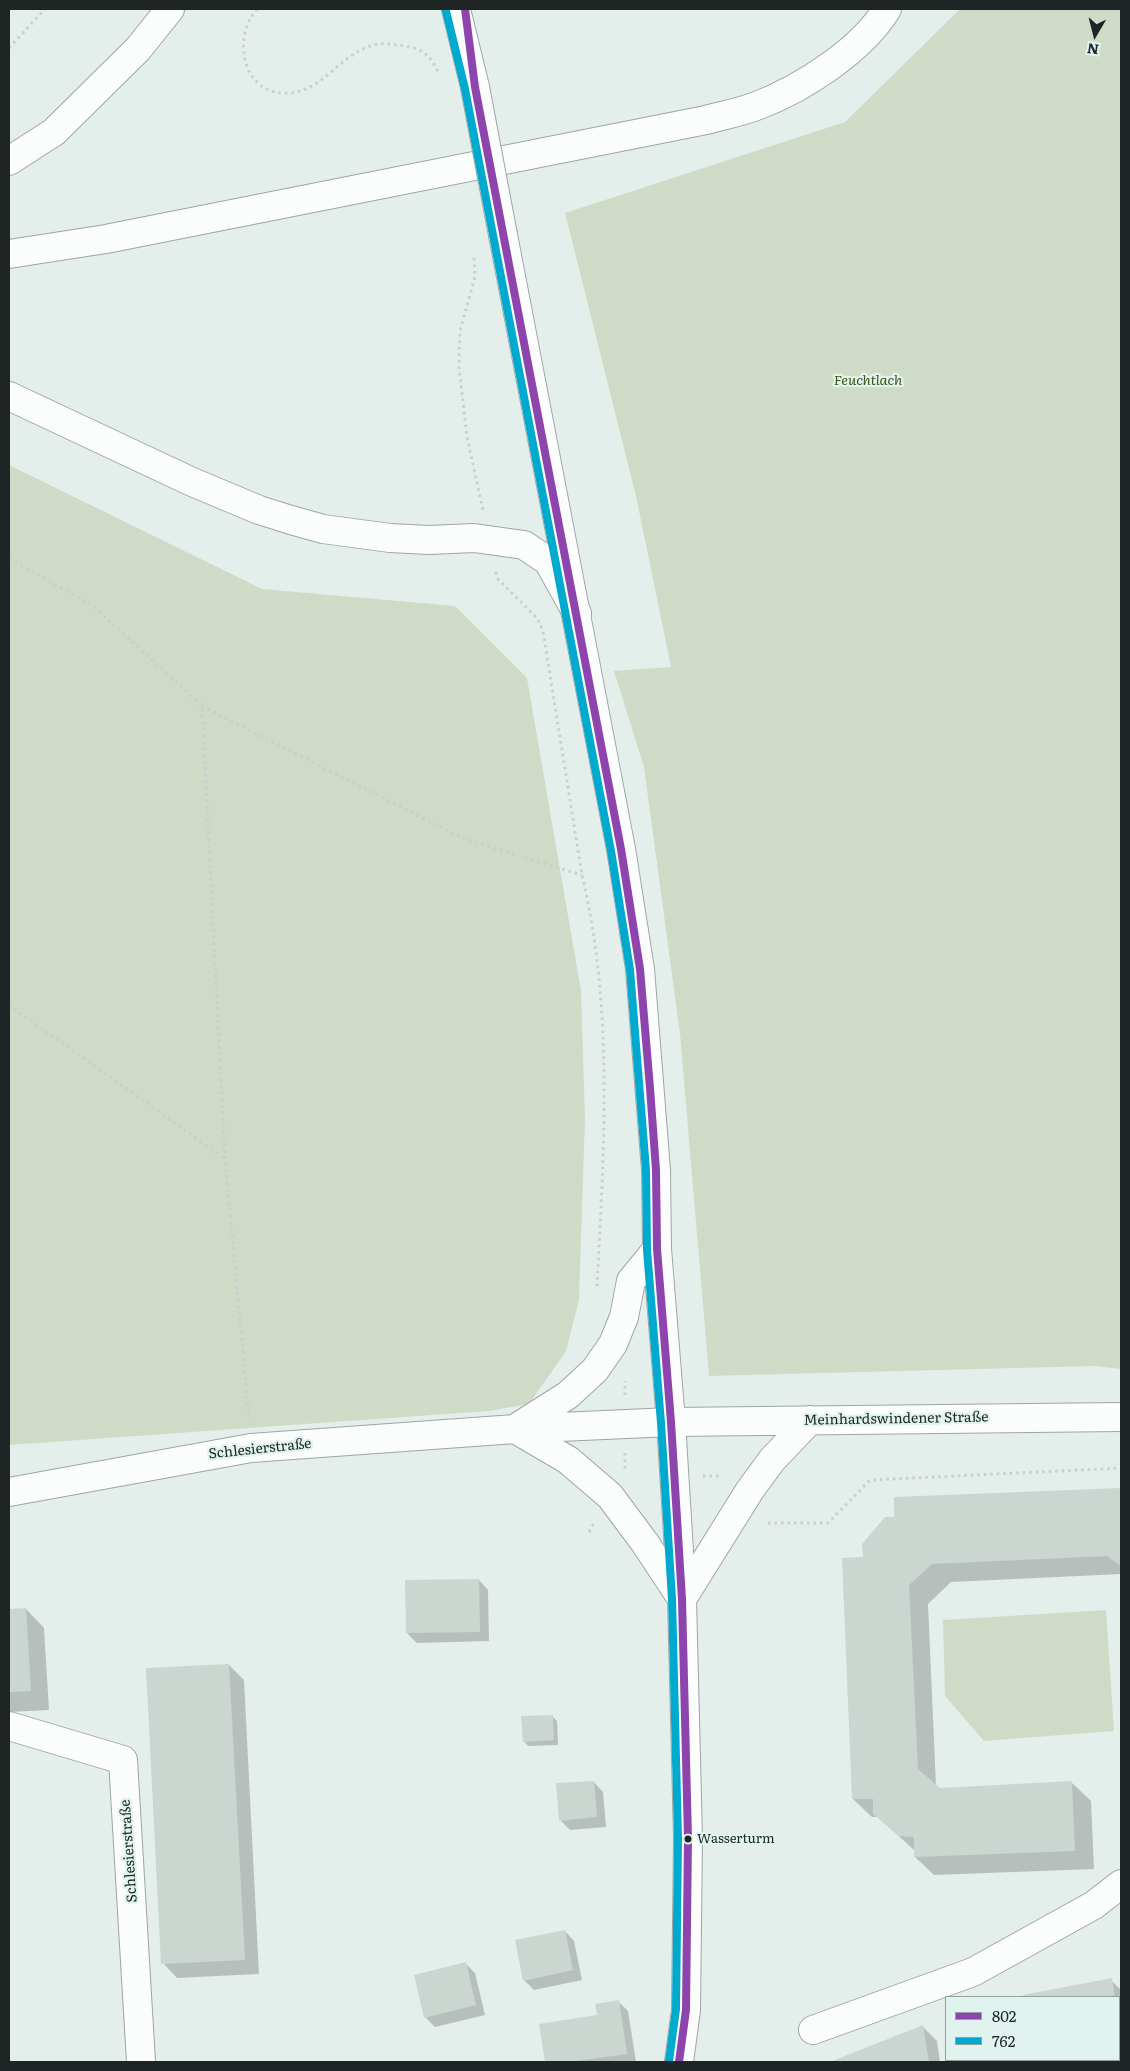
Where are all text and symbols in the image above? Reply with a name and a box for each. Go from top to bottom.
north arrow [1070,10,1120,60]
text: N [1086,39,1100,61]
park label: Feuchtlach [834,373,902,389]
street label: Meinhardswindener Straße [804,1409,988,1429]
street label: Schlesierstraße [208,1435,312,1463]
street label: Schlesierstraße [117,1799,141,1903]
place label: Wasserturm [697,1831,775,1847]
marker: Wasserturm [683,1834,693,1844]
legend [945,1996,1120,2061]
text: 802 [992,2004,1016,2027]
text: 762 [992,2029,1015,2052]

